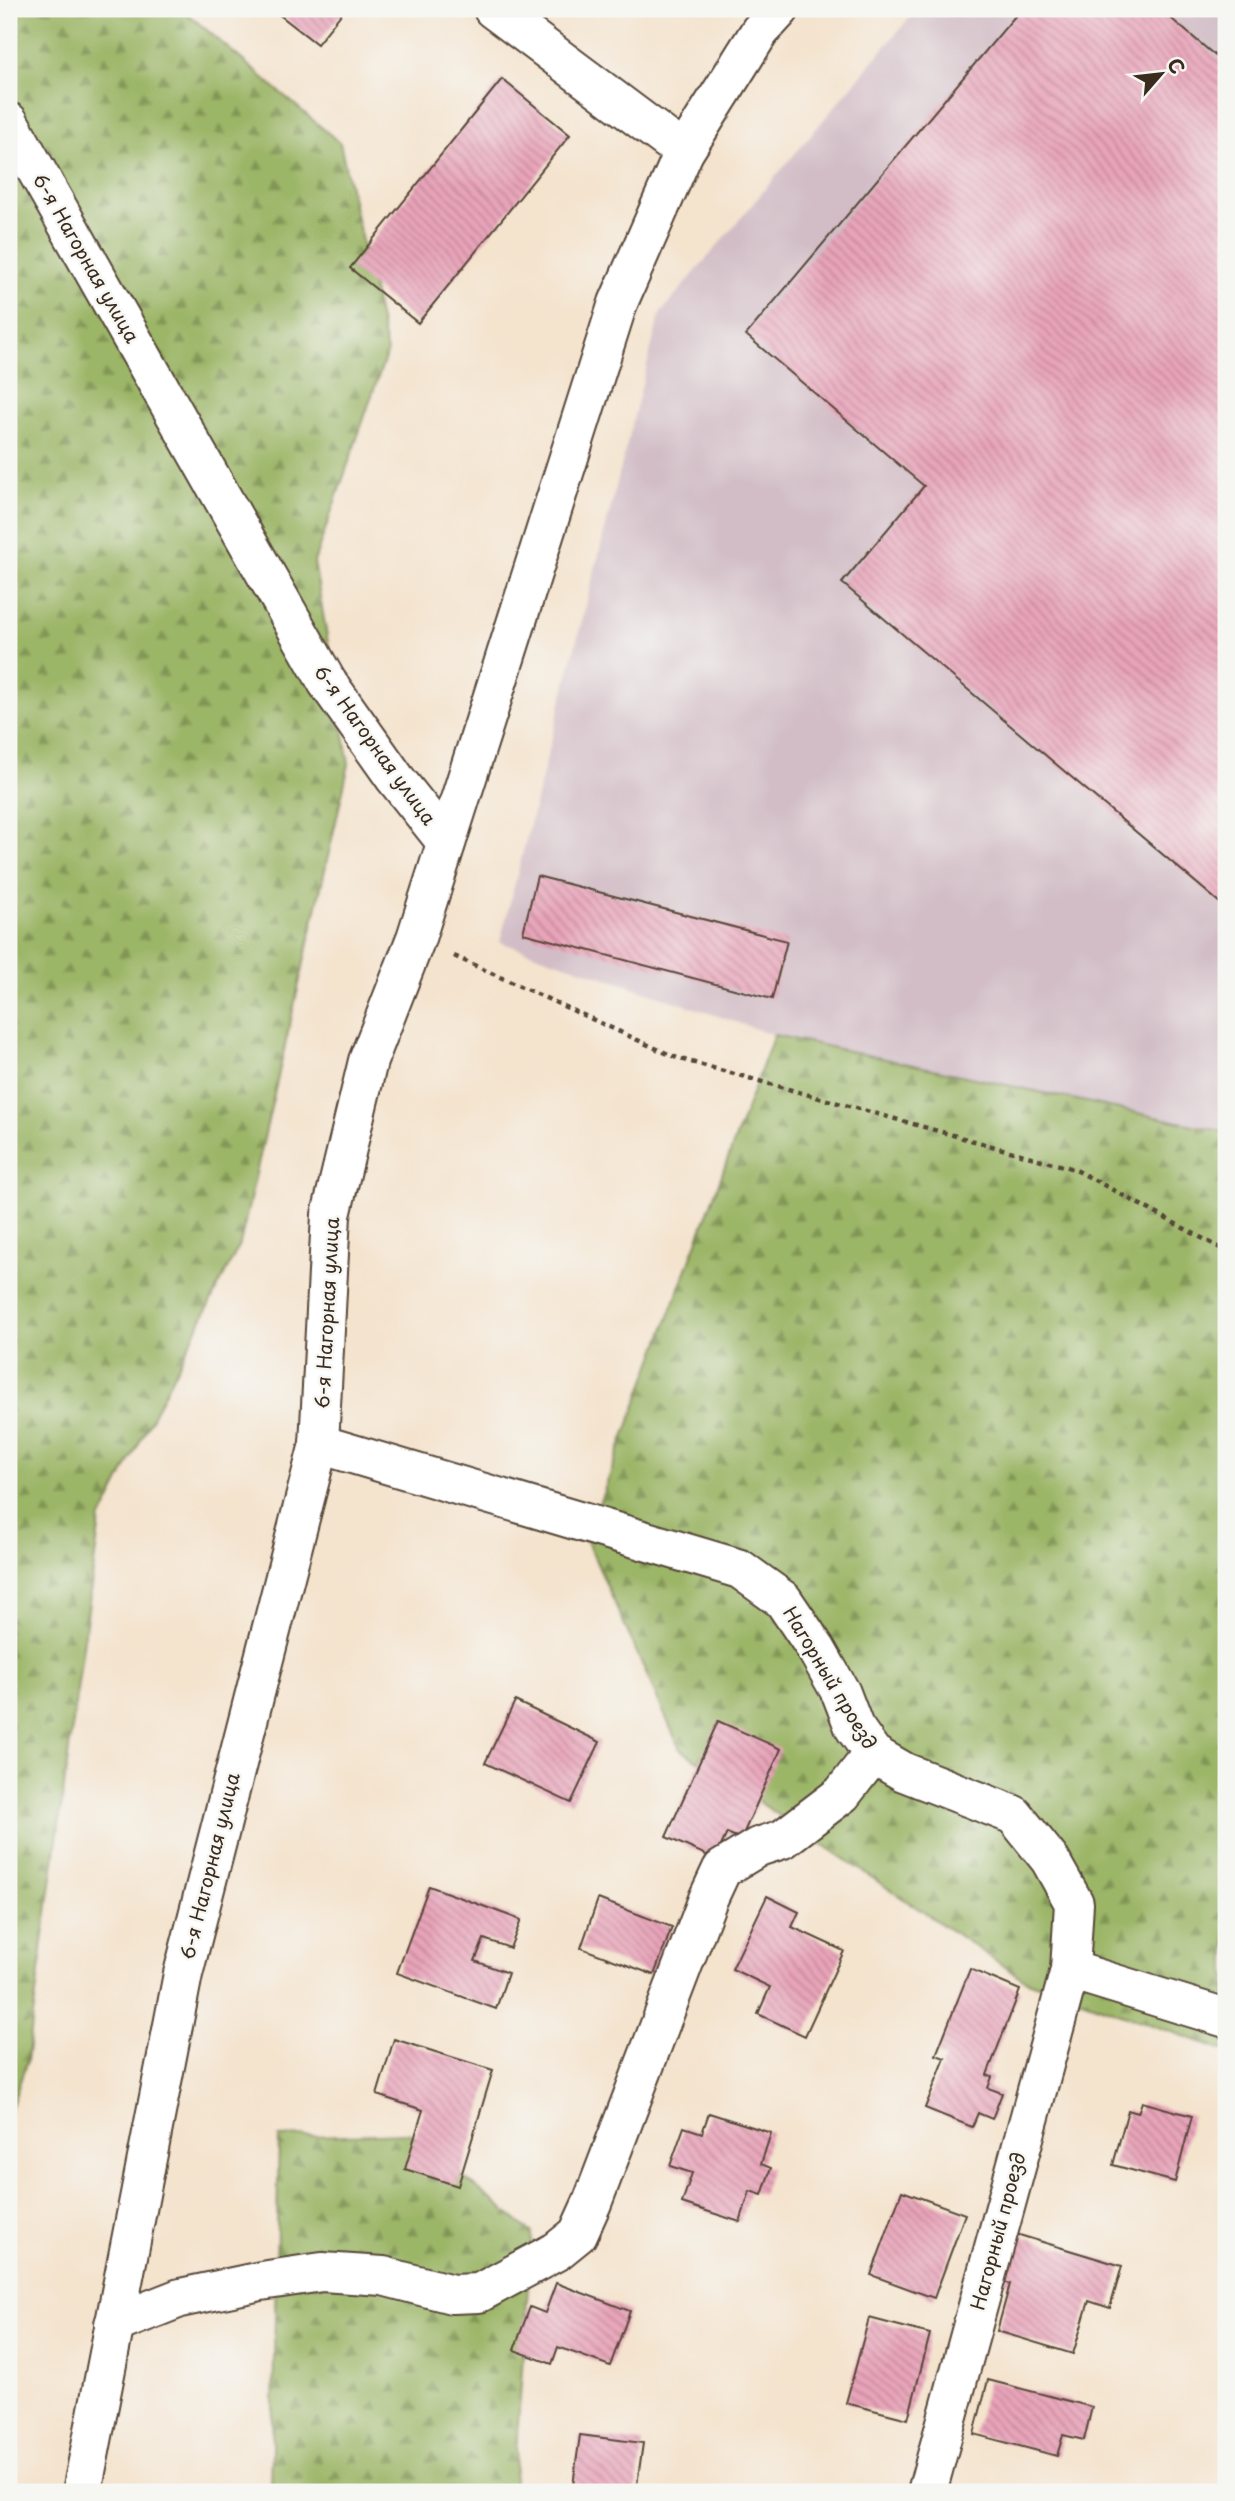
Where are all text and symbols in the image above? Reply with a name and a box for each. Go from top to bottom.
north arrow [1126,38,1196,108]
text: С [1161,53,1193,78]
street label: 6-я Нагорная улица [27,167,147,348]
street label: 6-я Нагорная улица [308,659,443,830]
street label: 6-я Нагорная улица [307,1216,345,1409]
street label: Нагорный проезд [777,1601,885,1754]
street label: 6-я Нагорная улица [172,1769,246,1962]
street label: Нагорный проезд [963,2149,1032,2313]

